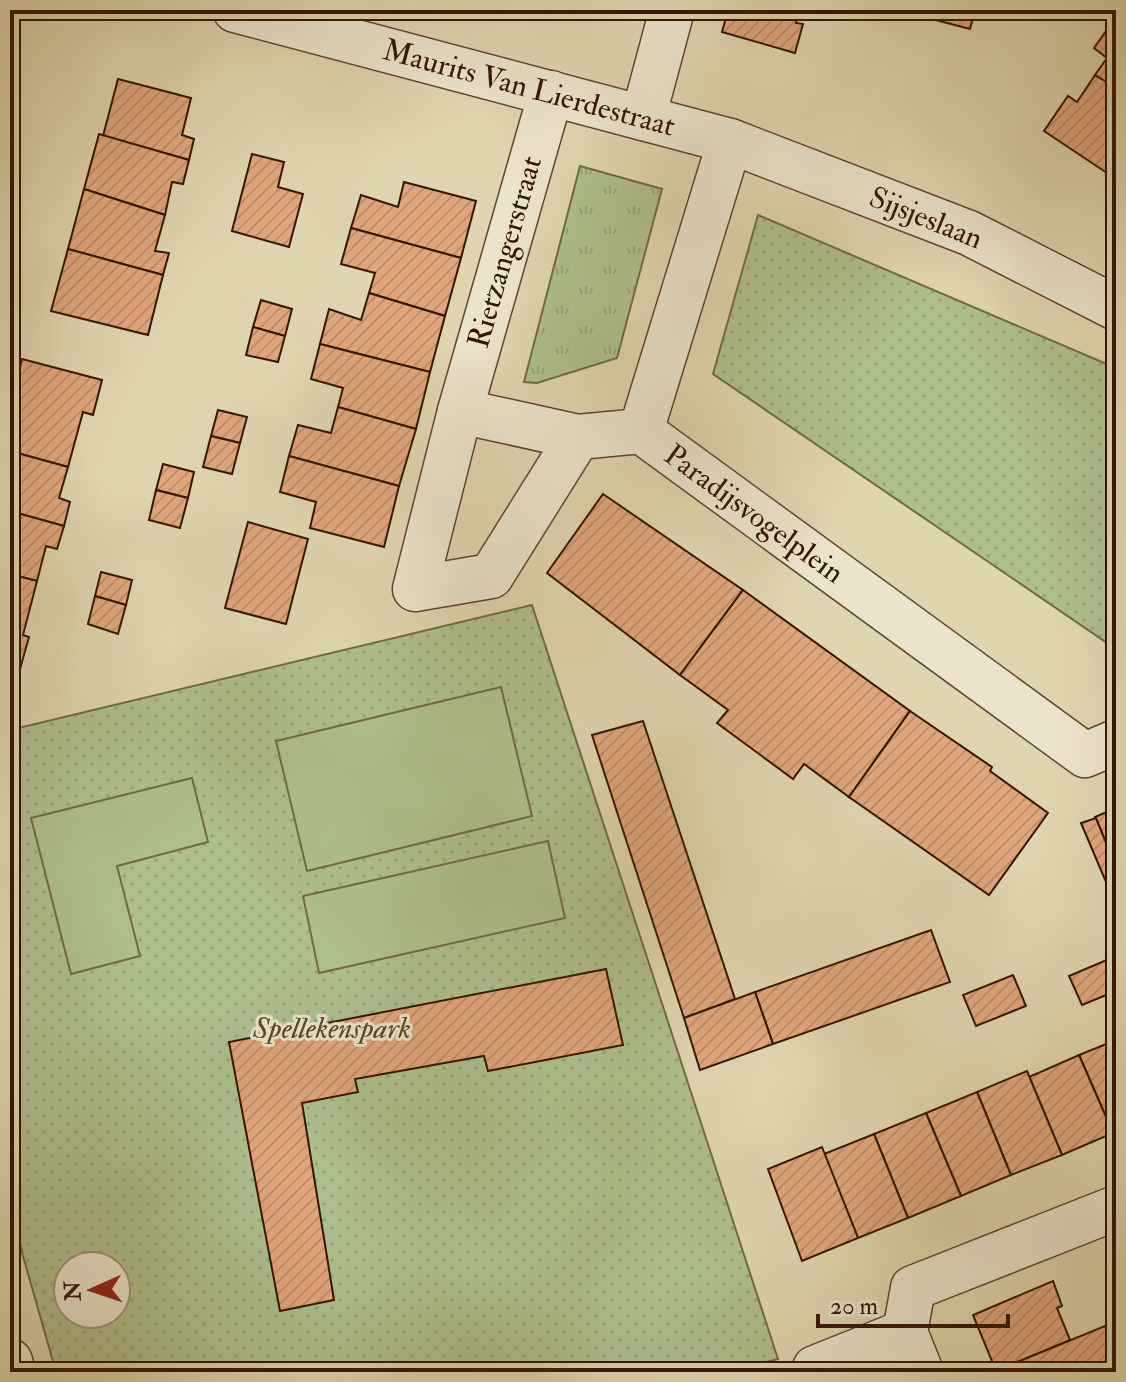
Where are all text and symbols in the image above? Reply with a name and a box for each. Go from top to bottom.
street label: Maurits Van Lierdestraat [379,31,679,145]
street label: Rietzangerstraat [460,151,550,352]
street label: Sijsjeslaan [864,179,988,257]
street label: Paradijsvogelplein [657,436,851,592]
park label: Spellekenspark [252,1010,411,1047]
north arrow [52,1250,132,1330]
scale bar [818,1278,1008,1328]
text: N [59,1280,88,1303]
text: 20 m [830,1291,879,1322]

